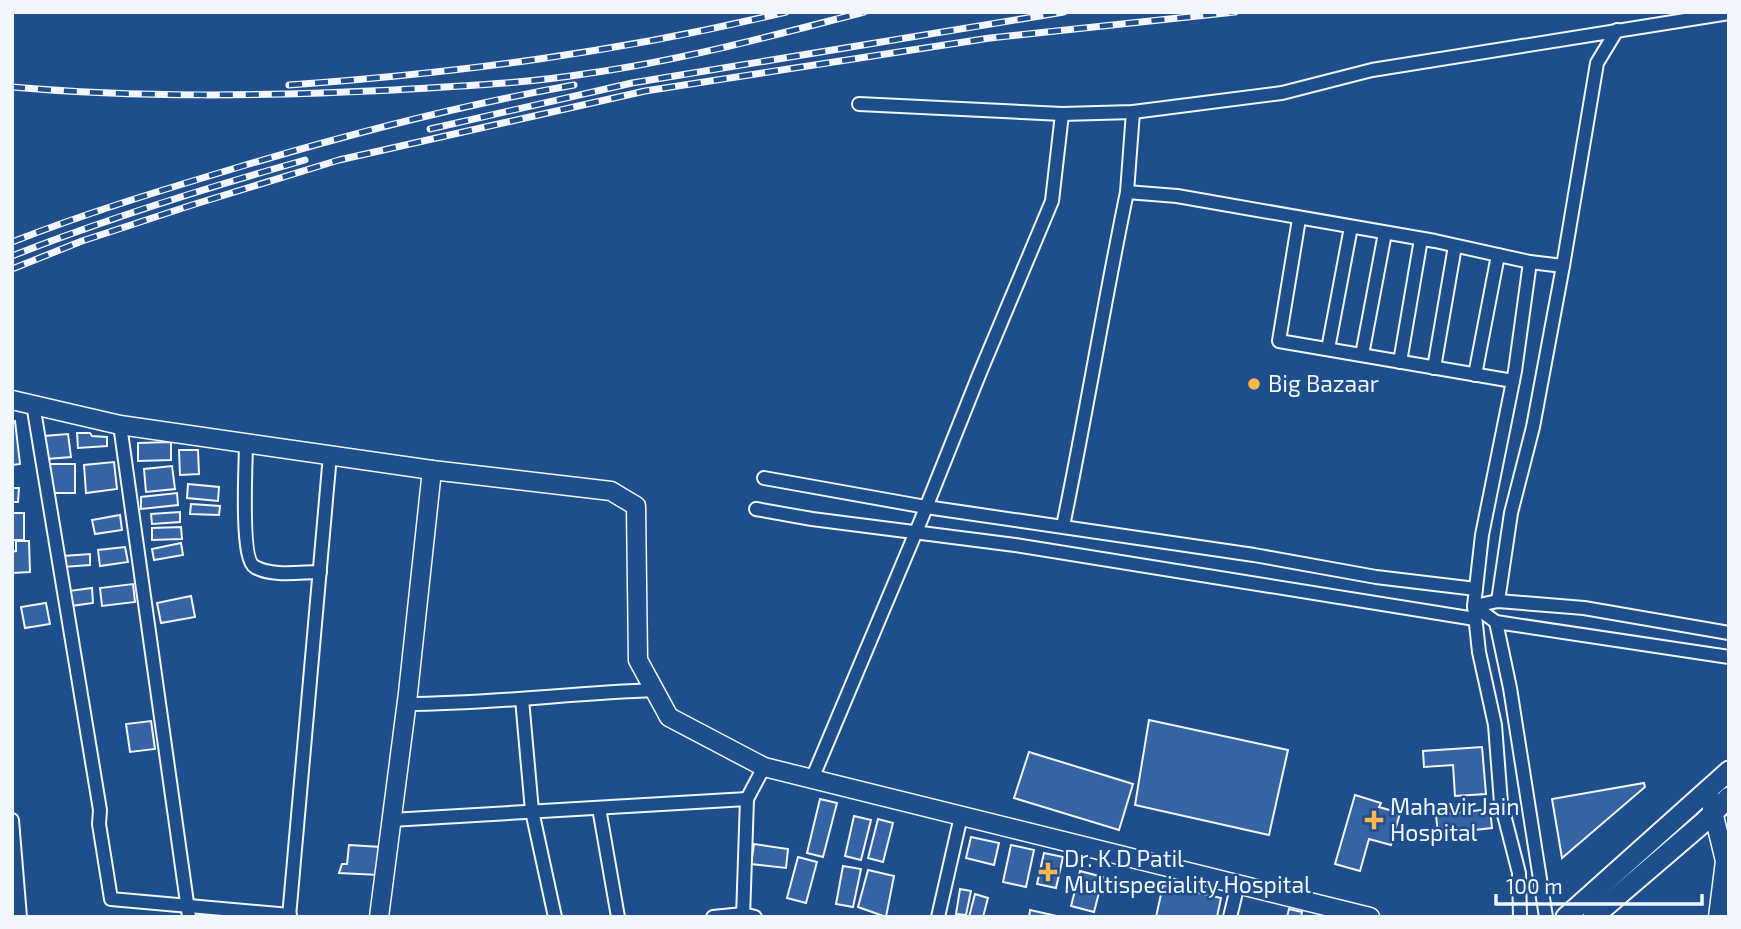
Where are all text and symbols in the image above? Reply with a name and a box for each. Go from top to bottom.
place label: Big Bazaar [1268,369,1379,397]
marker: Big Bazaar [1246,376,1262,392]
place label: Mahavir Jain Hospital [1390,792,1520,846]
marker: Mahavir Jain Hospital [1364,810,1384,830]
place label: Dr. K D Patil Multispeciality Hospital [1064,844,1311,898]
marker: Dr. K D Patil Multispeciality Hospital [1038,862,1058,882]
scale bar [1496,862,1702,906]
text: 100 m [1506,873,1563,898]

